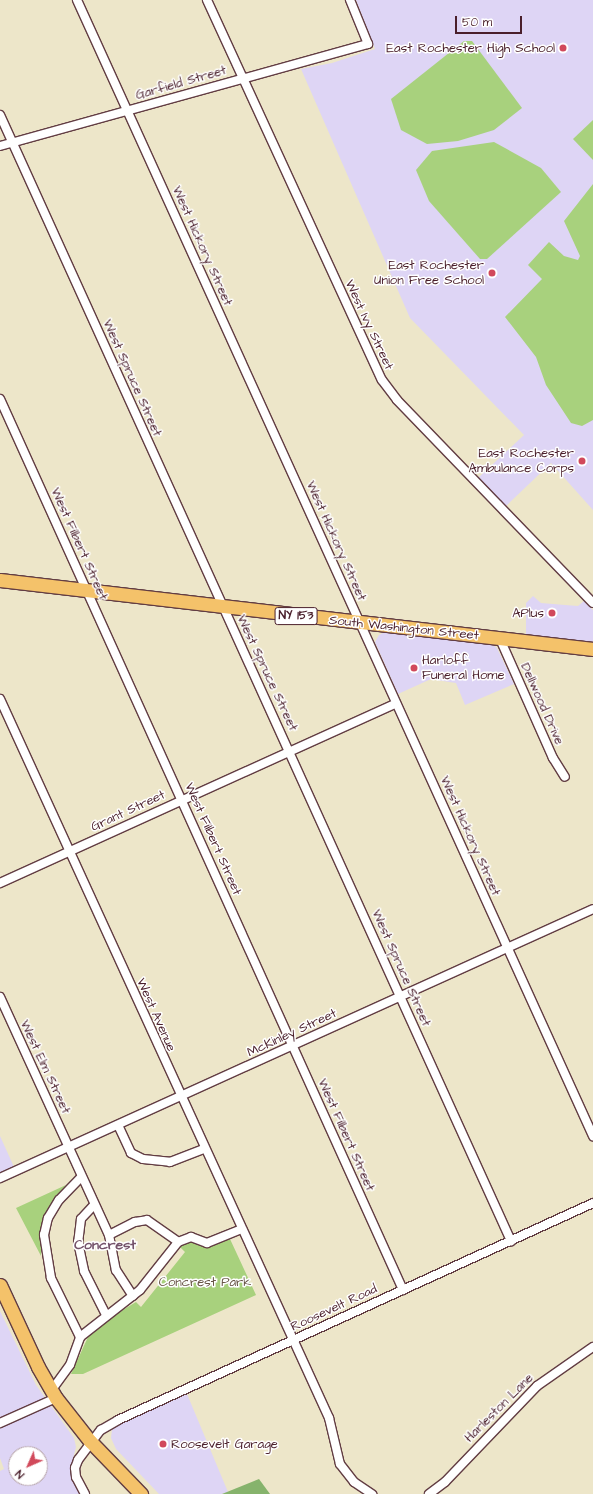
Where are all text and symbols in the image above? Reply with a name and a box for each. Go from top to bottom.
scale bar [457,8,524,34]
text: 50 m [462,14,492,31]
place label: East Rochester High School [386,40,555,56]
marker: East Rochester High School [558,43,568,53]
street label: Garfield Street [134,63,228,103]
street label: West Hickory Street [169,184,235,308]
place label: East Rochester Union Free School [374,258,484,289]
marker: East Rochester Union Free School [487,268,497,278]
street label: West Ivy Street [341,278,397,372]
street label: West Spruce Street [99,317,165,439]
place label: East Rochester Ambulance Corps [469,446,574,477]
marker: East Rochester Ambulance Corps [577,456,587,466]
street label: West Hickory Street [303,479,369,603]
street label: West Filbert Street [47,485,111,603]
place label: APlus [512,605,544,621]
road number: NY 153 [274,606,318,626]
marker: APlus [547,608,557,618]
street label: South Washington Street [328,612,480,644]
street label: West Spruce Street [233,613,301,733]
place label: Harloff Funeral Home [422,653,505,684]
street label: Dellwood Drive [517,661,567,747]
marker: Harloff Funeral Home [409,663,419,673]
street label: West Hickory Street [437,774,503,898]
street label: West Filbert Street [181,780,245,898]
street label: Grant Street [89,787,167,835]
street label: West Spruce Street [368,907,434,1029]
street label: West Avenue [133,976,179,1054]
street label: McKinley Street [245,1005,339,1061]
street label: West Elm Street [17,1018,73,1116]
street label: West Filbert Street [314,1076,378,1194]
district label: Concrest [74,1237,136,1253]
park label: Concrest Park [159,1274,251,1290]
street label: Roosevelt Road [288,1281,380,1335]
street label: Harleston Lane [461,1370,537,1446]
place label: Roosevelt Garage [171,1436,278,1452]
marker: Roosevelt Garage [158,1439,168,1449]
north arrow [8,1446,48,1486]
text: N [12,1466,28,1482]

